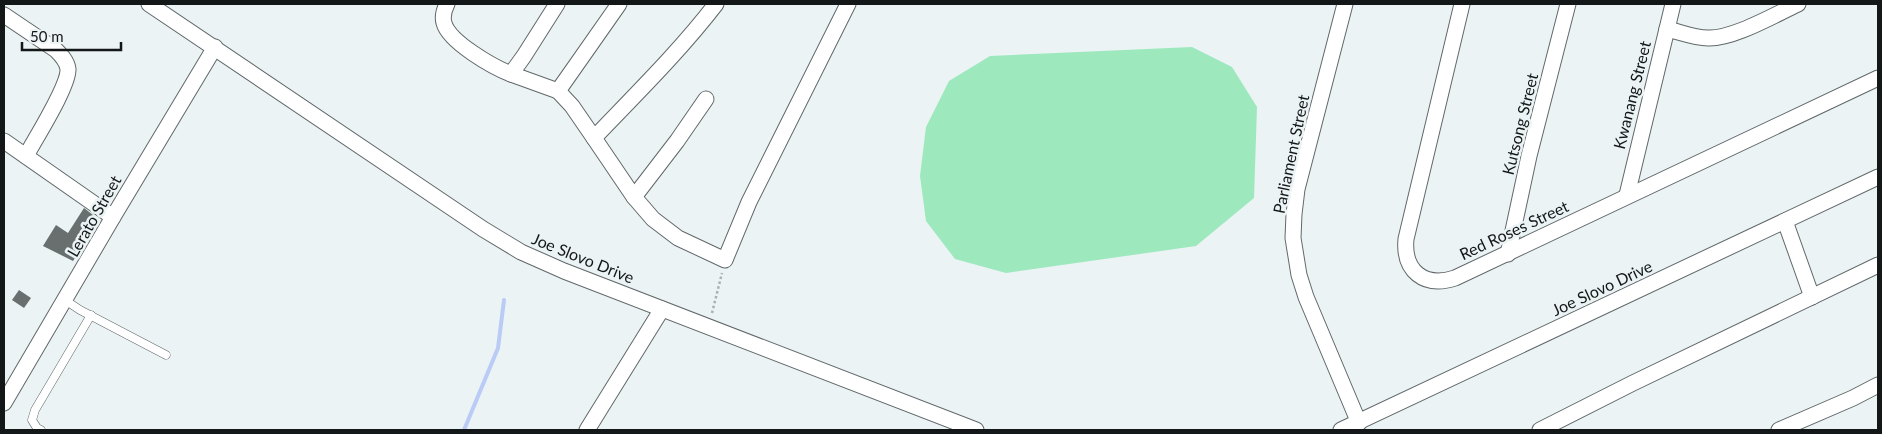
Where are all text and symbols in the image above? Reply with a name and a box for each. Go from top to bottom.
scale bar [22,20,121,52]
text: 50 m [30,27,64,45]
street label: Kwanang Street [1609,39,1654,151]
street label: Kutsong Street [1498,71,1541,177]
street label: Parliament Street [1269,92,1312,215]
street label: Lerato Street [63,172,125,260]
street label: Red Roses Street [1456,196,1572,263]
street label: Joe Slovo Drive [529,228,637,287]
street label: Joe Slovo Drive [1549,256,1655,319]

